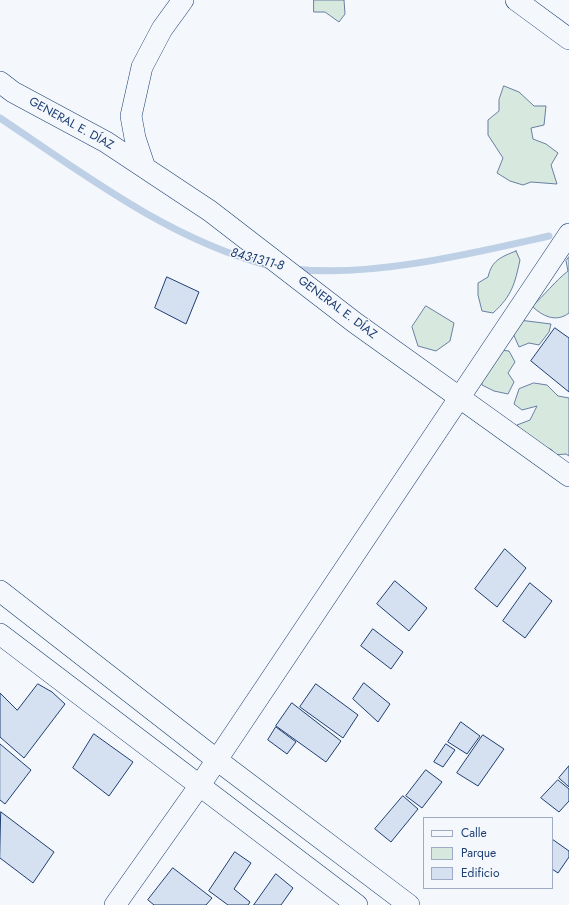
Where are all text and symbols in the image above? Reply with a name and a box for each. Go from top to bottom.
street label: GENERAL E. DÍAZ [26,95,116,153]
water label: 8431311-8 [229,245,285,275]
street label: GENERAL E. DÍAZ [295,274,379,342]
legend [423,817,553,889]
text: Calle [461,824,487,842]
text: Parque [461,844,496,862]
text: Edificio [461,864,500,882]

